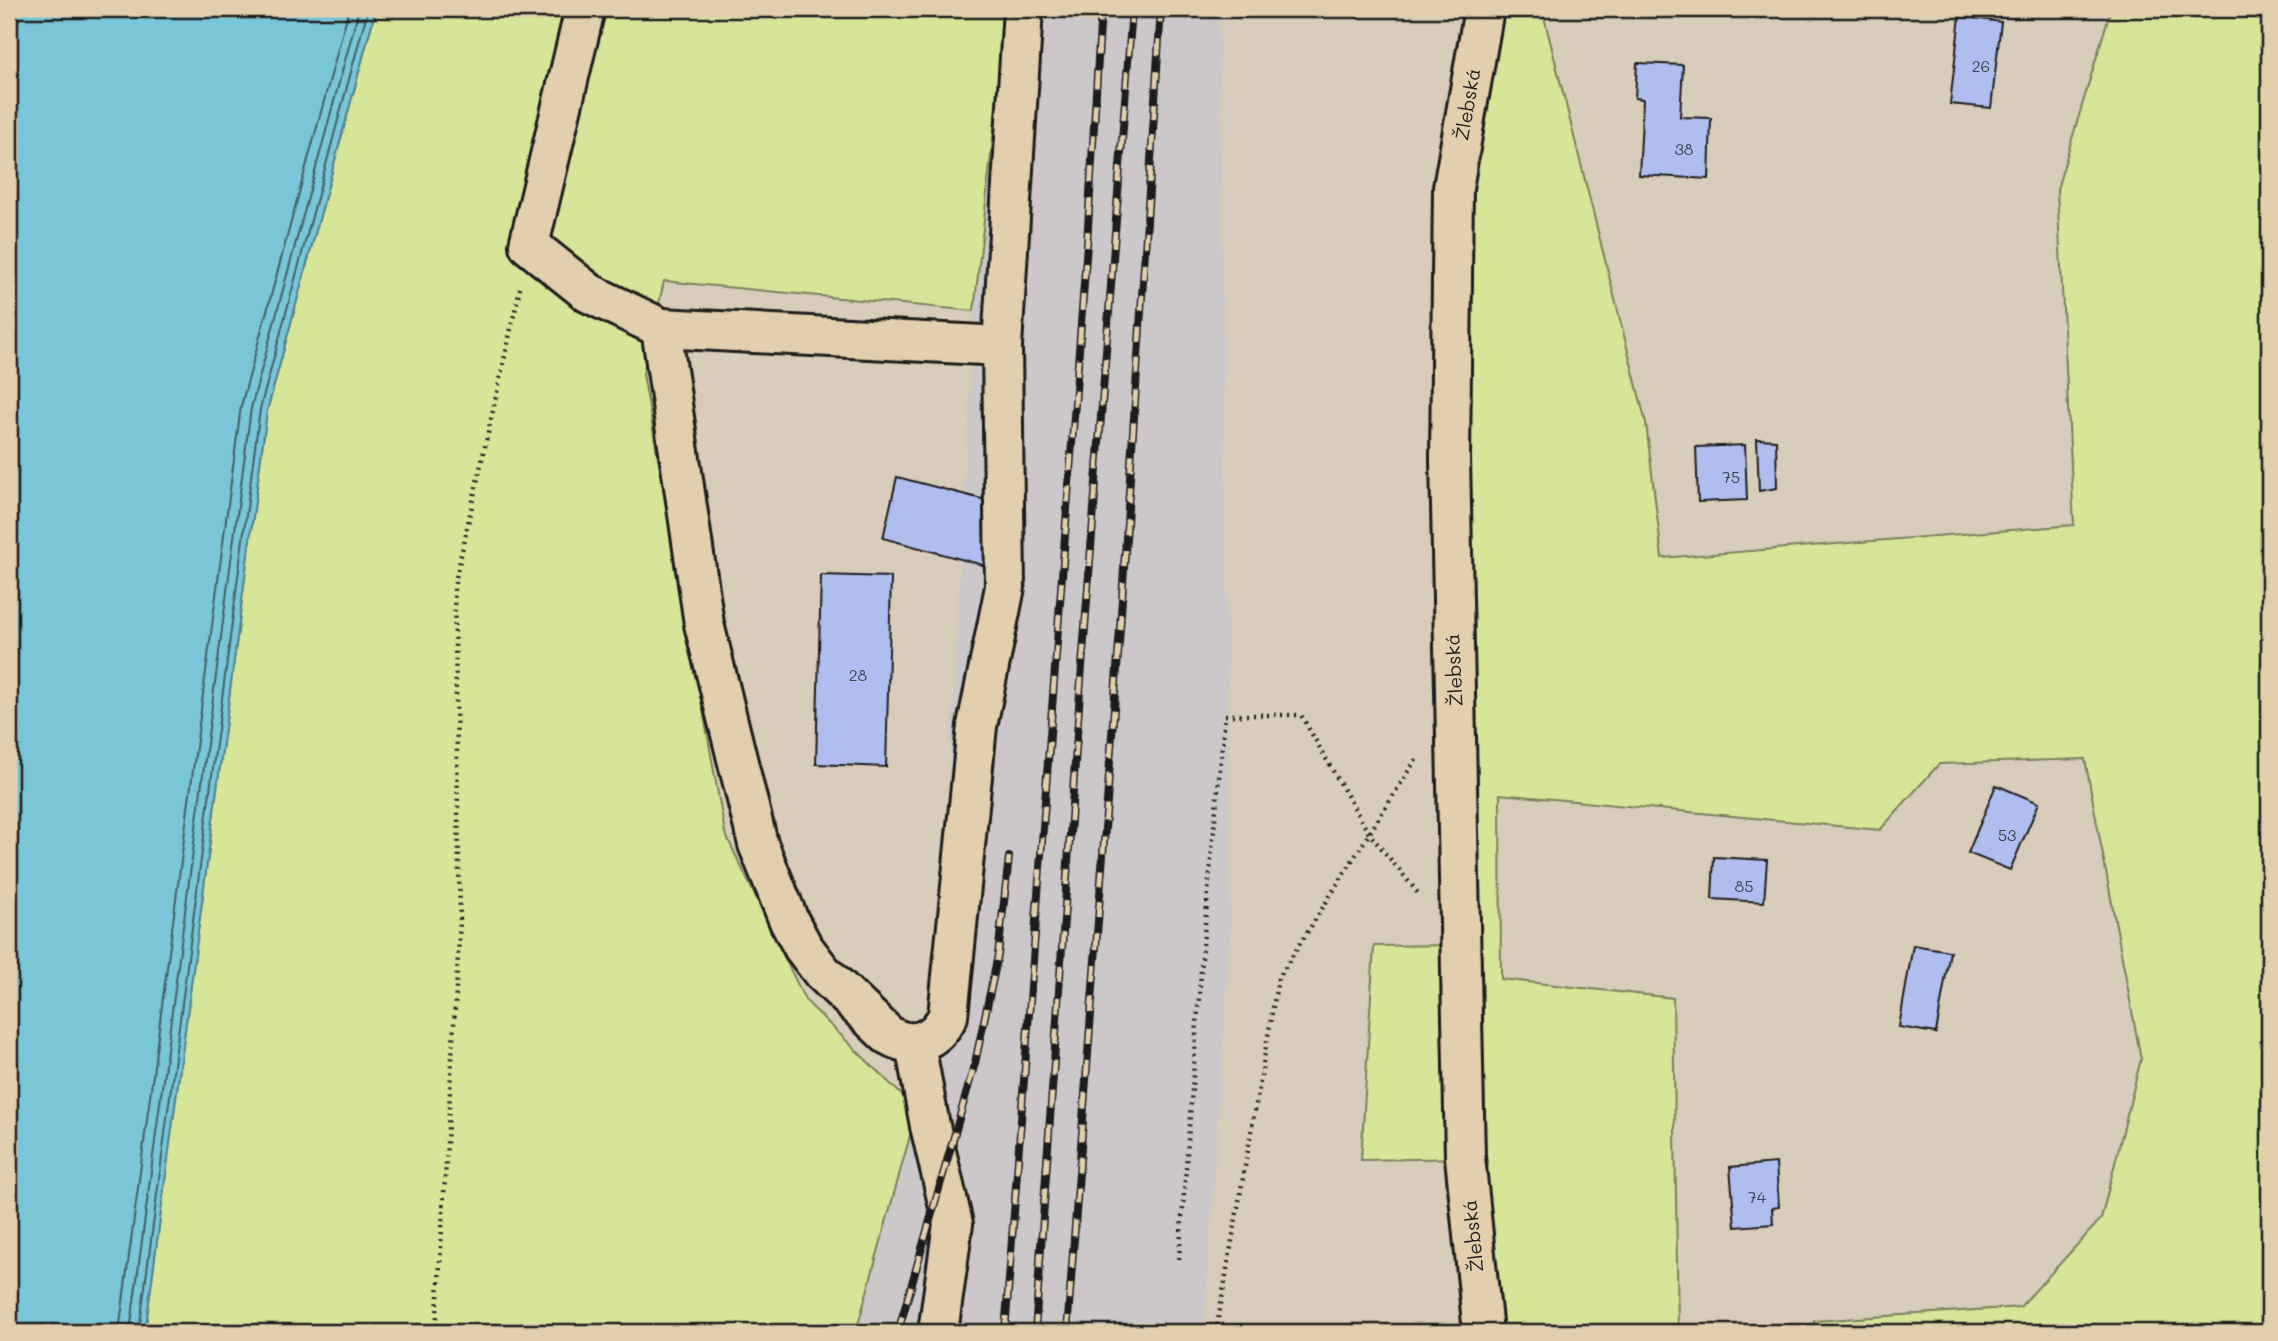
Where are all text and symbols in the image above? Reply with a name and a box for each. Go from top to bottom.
house number: 26 [1972,55,1990,76]
street label: Žlebská [1448,66,1486,142]
house number: 38 [1674,138,1694,159]
house number: 75 [1722,466,1740,487]
street label: Žlebská [1439,633,1468,707]
house number: 28 [849,664,868,685]
house number: 53 [1998,824,2016,845]
house number: 85 [1734,875,1754,896]
house number: 74 [1748,1186,1767,1207]
street label: Žlebská [1456,1199,1489,1273]

